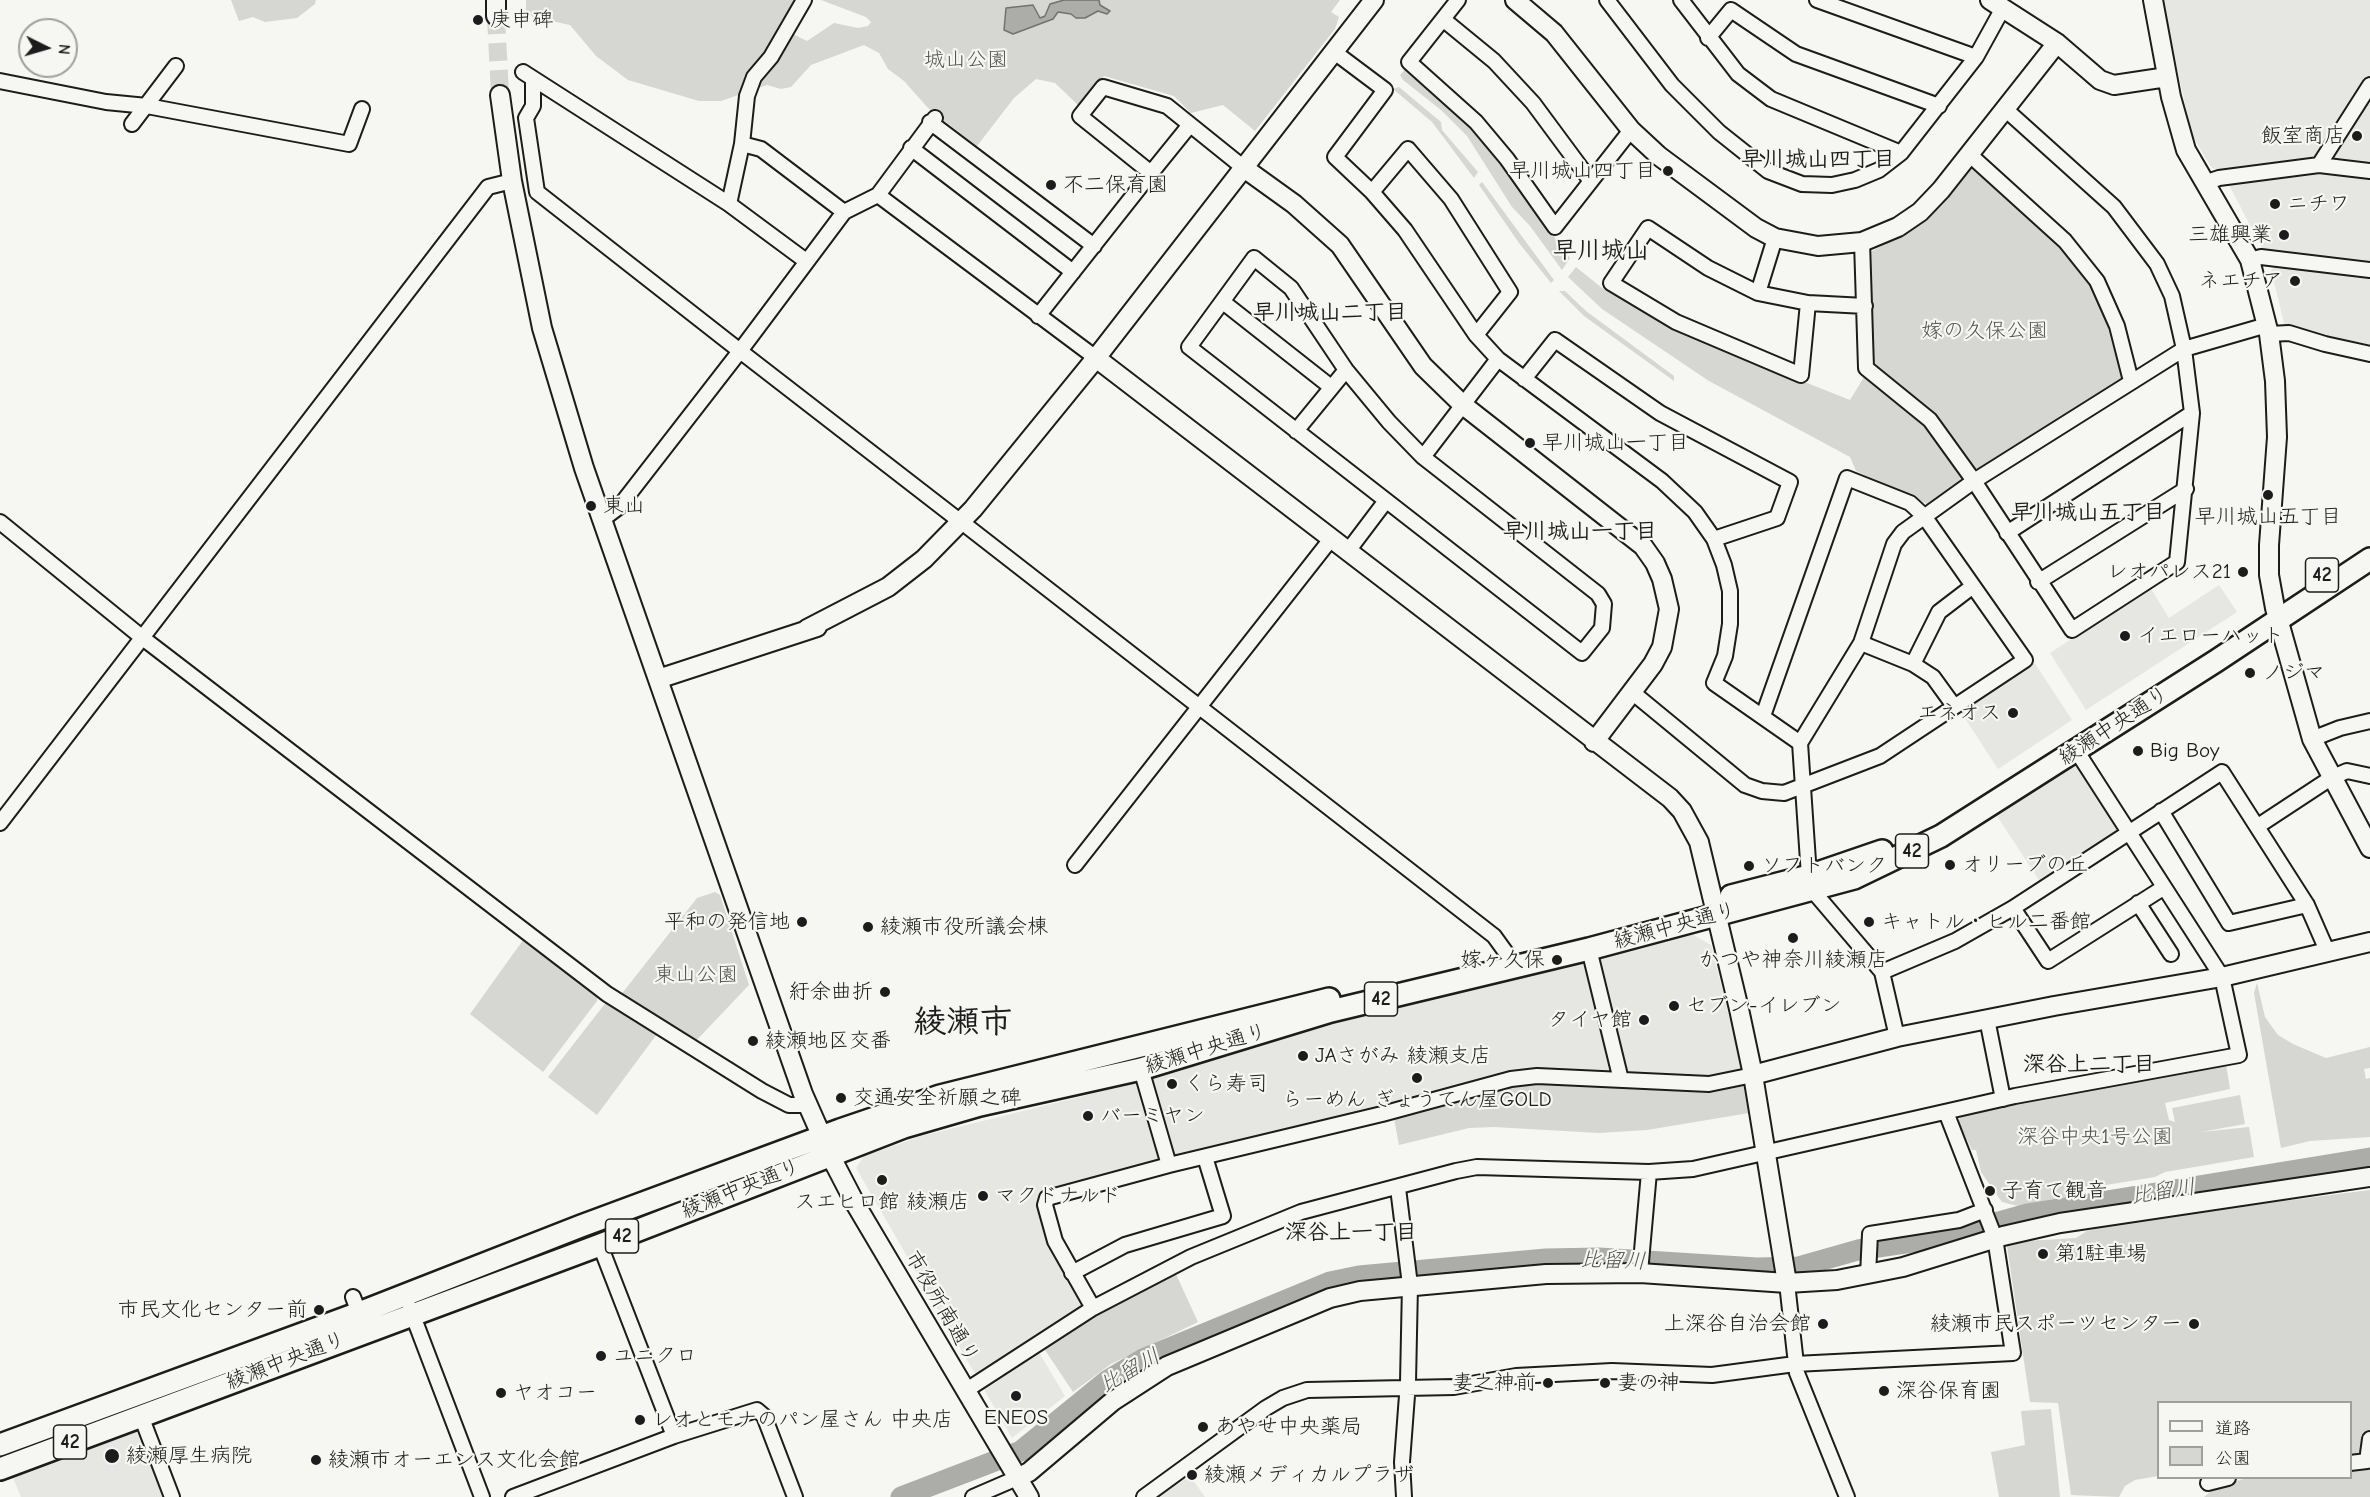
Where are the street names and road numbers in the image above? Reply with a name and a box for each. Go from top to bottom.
road number: 42 [2306,558,2338,592]
street label: 綾瀬中央通り [2054,681,2174,771]
road number: 42 [1896,834,1928,868]
street label: 綾瀬中央通り [1611,898,1739,954]
road number: 42 [1364,982,1398,1016]
street label: 綾瀬中央通り [1142,1019,1270,1079]
street label: 綾瀬中央通り [678,1154,804,1224]
road number: 42 [606,1219,638,1253]
street label: 市役所南通り [900,1246,984,1368]
street label: 綾瀬中央通り [223,1327,349,1395]
road number: 42 [54,1425,86,1459]

